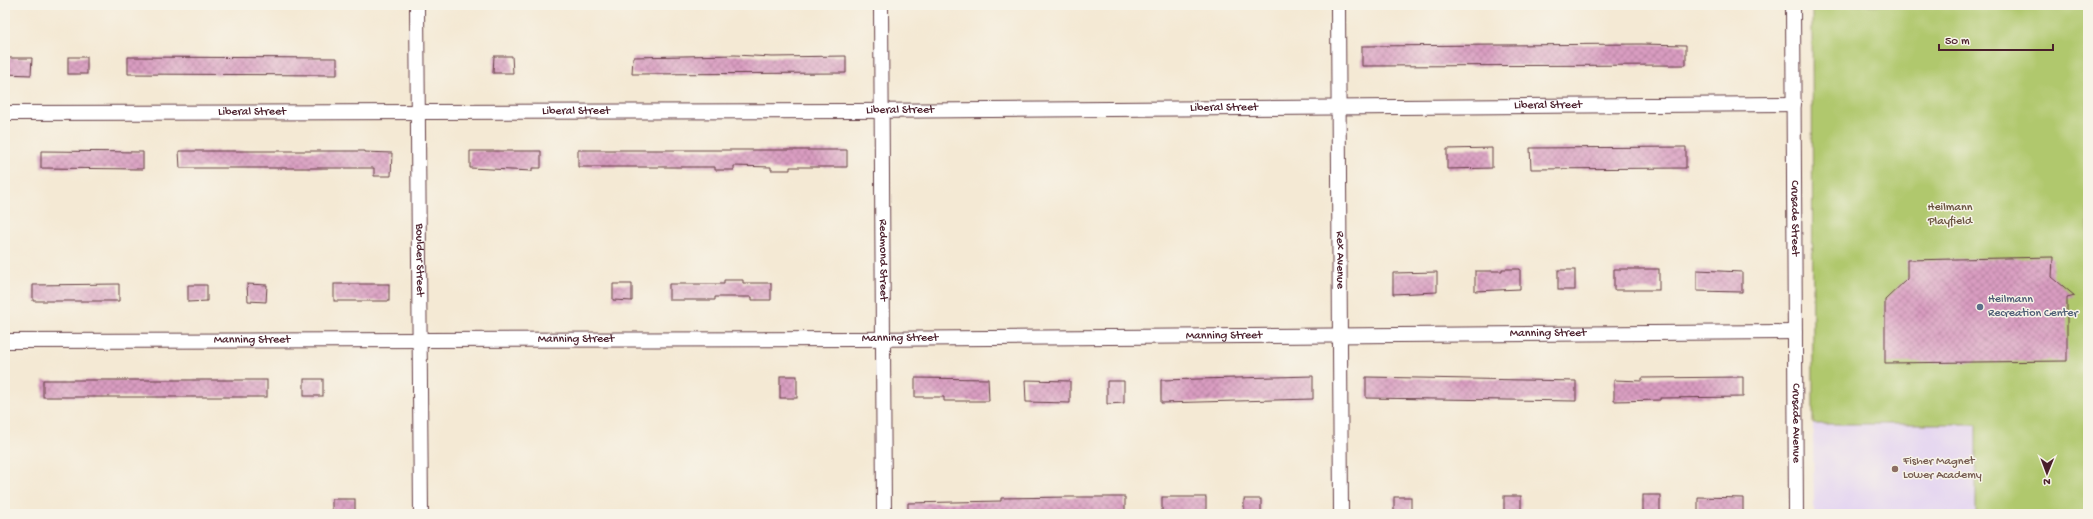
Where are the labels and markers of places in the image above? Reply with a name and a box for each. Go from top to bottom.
place label: Heilmann Recreation Center [1988,293,2079,321]
marker: Heilmann Recreation Center [1975,302,1985,312]
place label: Fisher Magnet Lower Academy [1902,455,1982,483]
marker: Fisher Magnet Lower Academy [1890,464,1900,474]

